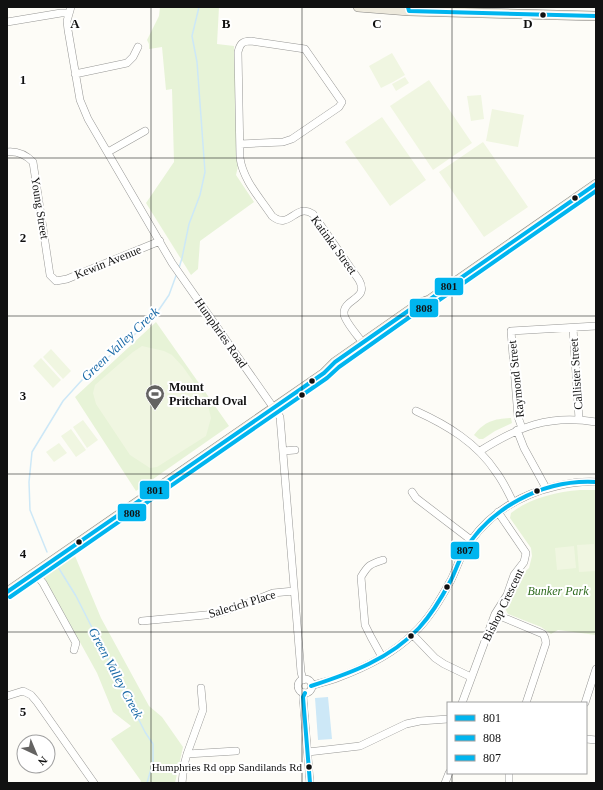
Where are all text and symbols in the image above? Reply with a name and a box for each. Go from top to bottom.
unlabelled marker [538,10,548,20]
text: A [70,16,80,31]
text: B [222,16,231,31]
text: C [372,16,382,31]
text: D [523,16,533,31]
text: 1 [20,72,26,87]
street label: Young Street [28,176,52,241]
unlabelled marker [570,193,580,203]
street label: Katinka Street [308,213,360,278]
text: 2 [20,230,26,245]
street label: Kewin Avenue [73,242,143,282]
line badge: 801 [434,277,464,296]
text: 801 [441,280,457,292]
street label: Humphries Road [192,296,250,370]
line badge: 808 [409,298,439,318]
text: 808 [416,302,433,314]
water label: Green Valley Creek [78,304,162,384]
street label: Callister Street [566,337,585,410]
street label: Raymond Street [505,339,527,418]
unlabelled marker [307,376,317,386]
place label: Mount Pritchard Oval [169,380,247,408]
sports icon: Mount Pritchard Oval [144,383,166,411]
text: 3 [20,388,27,403]
unlabelled marker [297,390,307,400]
line badge: 801 [139,480,170,500]
text: 801 [147,484,163,496]
unlabelled marker [532,486,542,496]
line badge: 808 [117,503,147,522]
text: 808 [124,507,141,519]
unlabelled marker [74,537,84,547]
line badge: 807 [450,541,480,560]
text: 807 [457,544,474,556]
text: 4 [20,546,27,561]
street label: Bishop Crescent [479,566,527,644]
unlabelled marker [442,582,452,592]
park label: Bunker Park [528,584,589,598]
street label: Salecich Place [207,587,277,621]
water label: Green Valley Creek [86,625,146,721]
unlabelled marker [406,631,416,641]
legend [447,702,587,774]
text: 5 [20,704,27,719]
text: 801 [483,711,501,725]
text: 808 [483,731,501,745]
north arrow [16,734,56,774]
text: 807 [483,751,501,765]
text: N [36,754,50,768]
place label: Humphries Rd opp Sandilands Rd [152,761,302,773]
marker: Humphries Rd opp Sandilands Rd [304,762,314,772]

